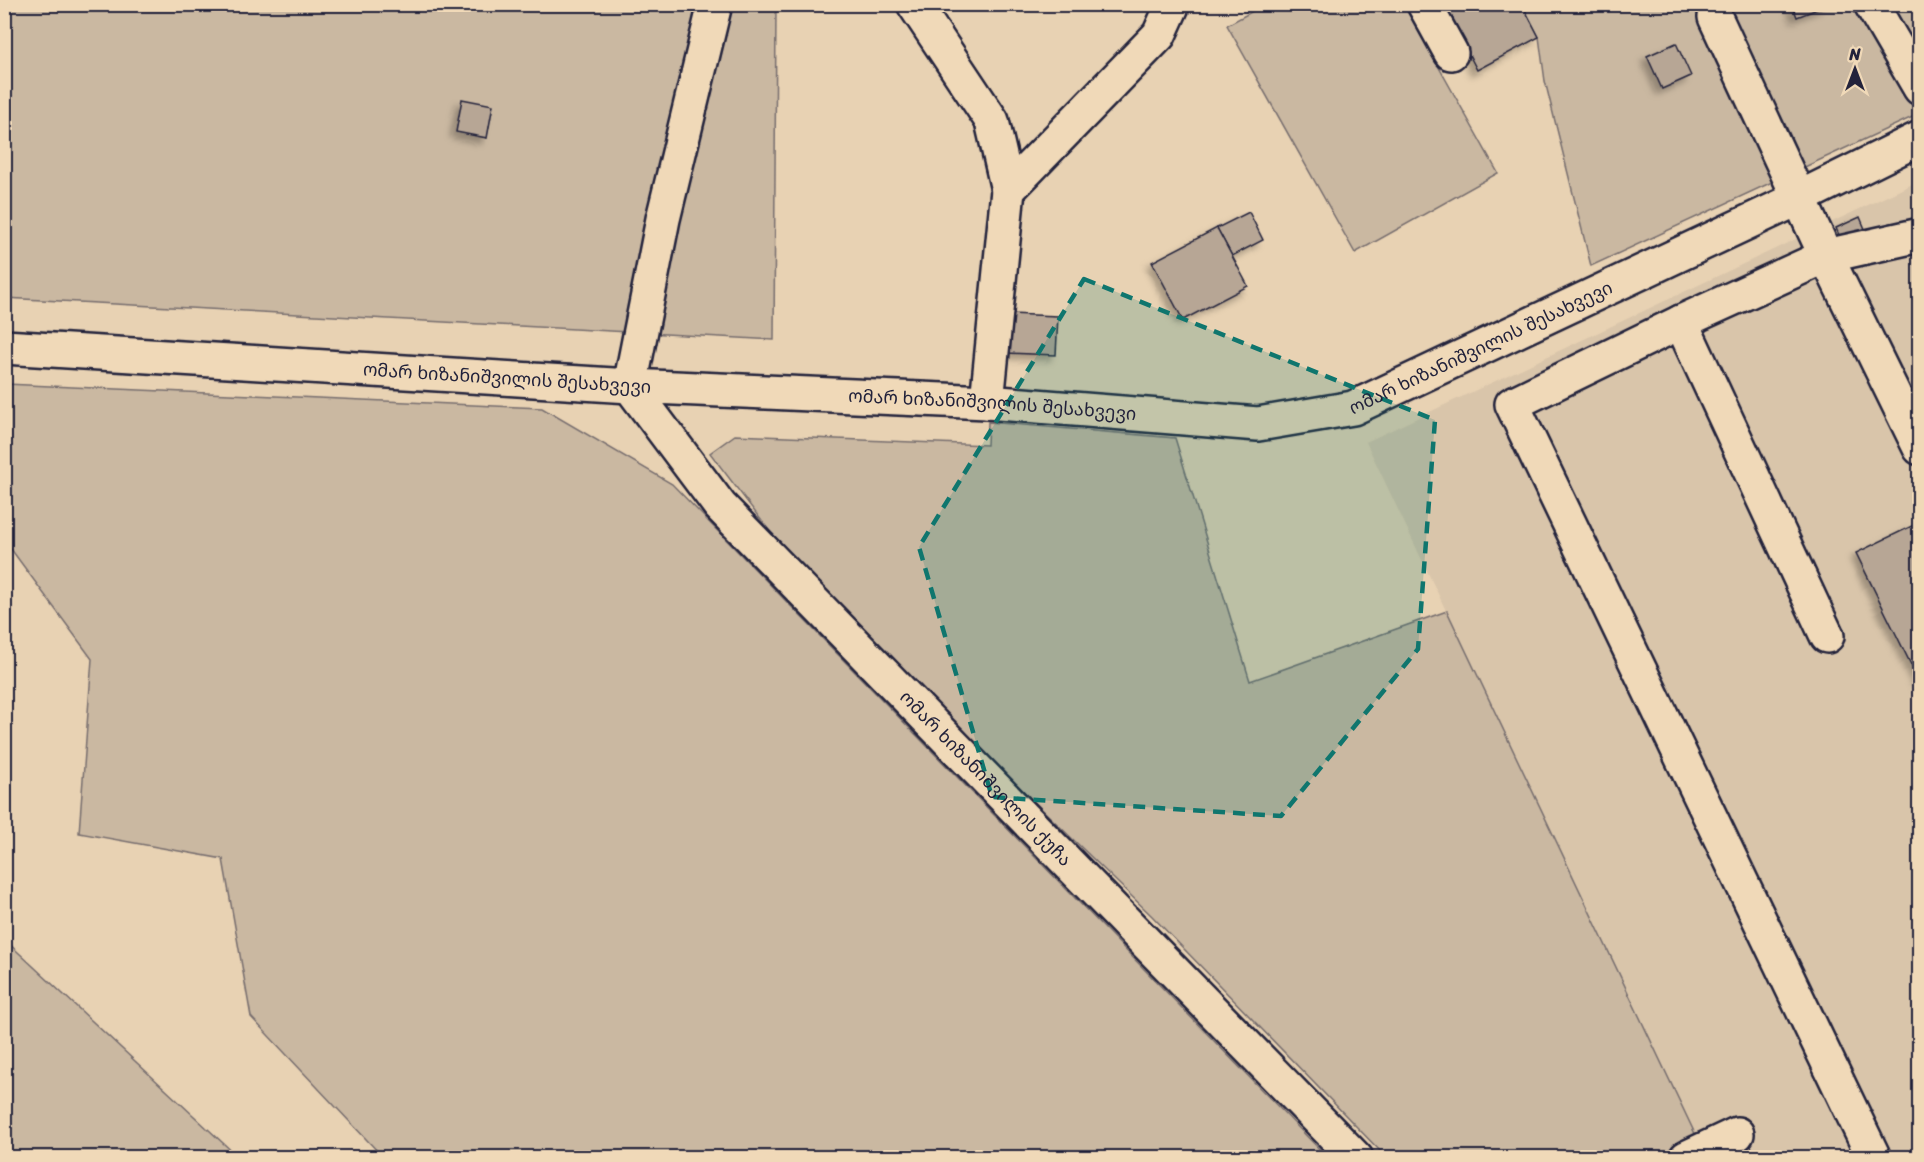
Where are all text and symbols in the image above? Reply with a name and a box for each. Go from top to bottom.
north arrow [1825,39,1885,99]
text: N [1848,40,1861,69]
street label: ომარ ხიზანიშვილის შესახვევი [1343,272,1618,424]
street label: ომარ ხიზანიშვილის შესახვევი [362,353,652,403]
street label: ომარ ხიზანიშვილის შესახვევი [848,380,1137,430]
street label: ომარ ხიზანიშვილის ქუჩა [892,683,1080,874]

